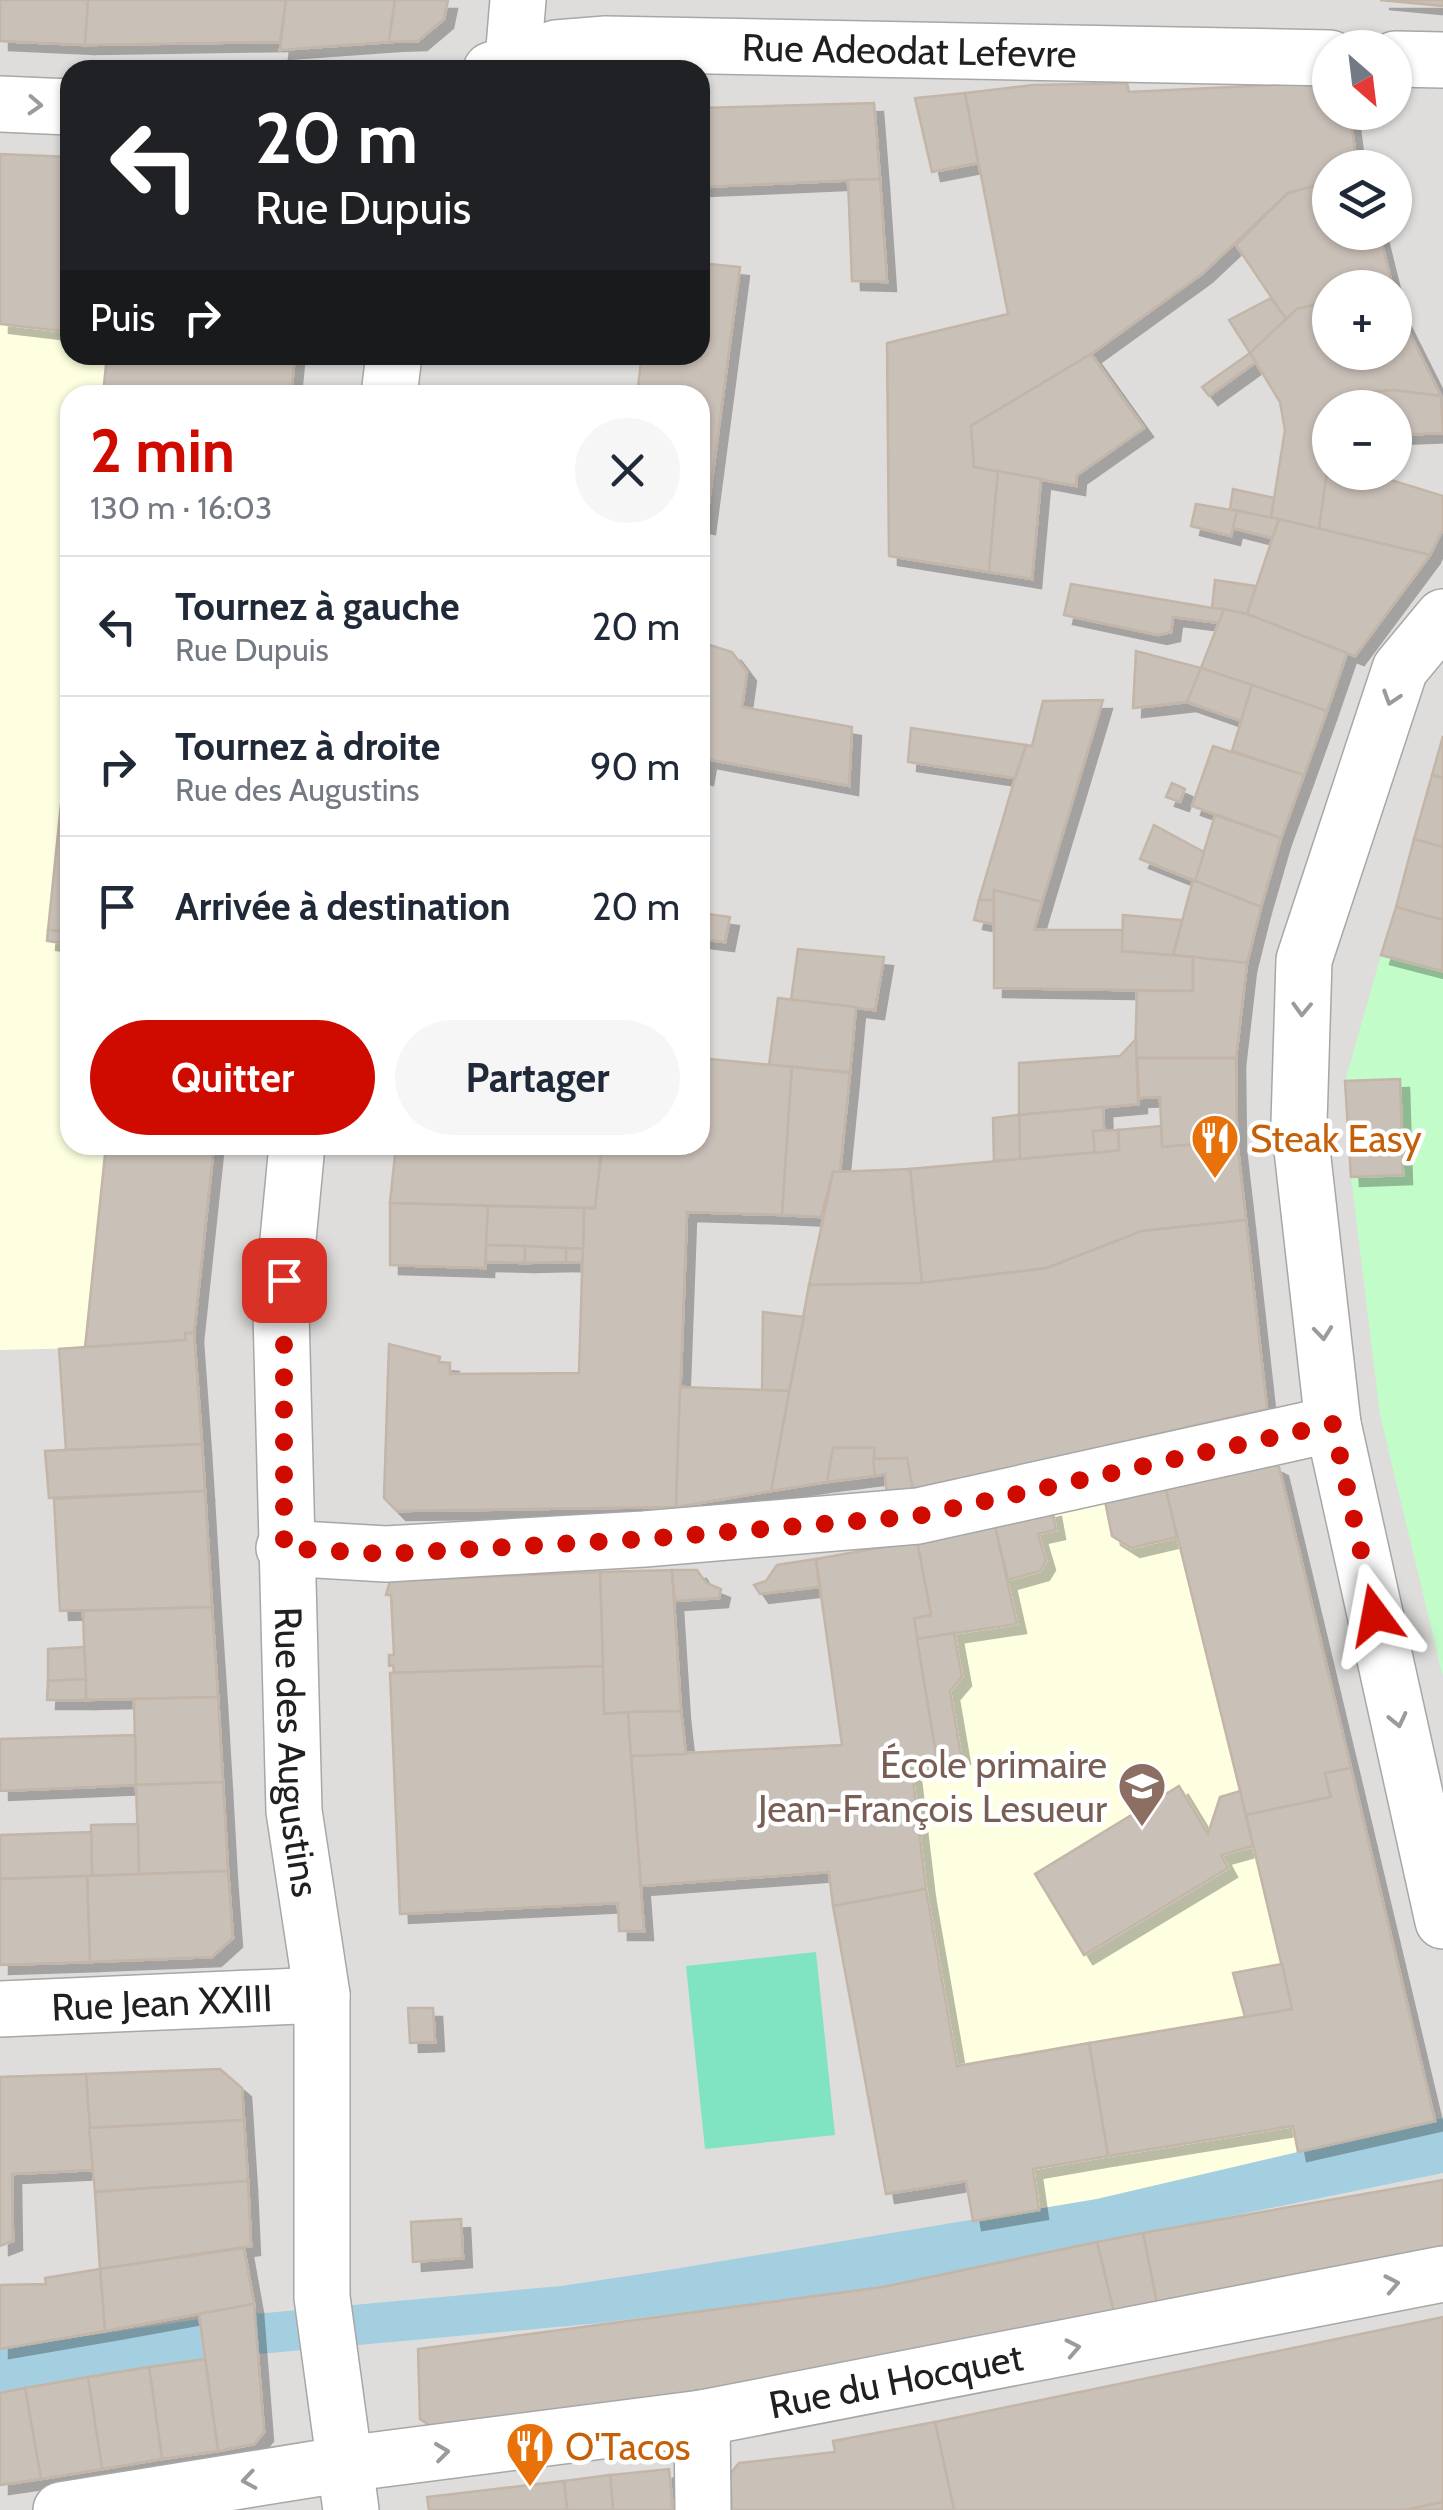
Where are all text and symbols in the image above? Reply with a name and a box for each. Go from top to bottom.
street label: Rue Adeodat Lefevre [741,23,1077,77]
north arrow [1312,30,1412,130]
map controls [1312,30,1412,490]
one-way arrow [27,94,43,115]
text: 20 m [255,95,418,181]
icon: left [90,100,220,230]
button: layers [1312,150,1412,250]
text: Rue Dupuis [255,181,471,235]
button: + [1312,270,1412,370]
icon: right [175,290,230,345]
text: Puis [90,294,155,341]
button: − [1312,390,1412,490]
text: 2 min [90,414,235,487]
button: close [575,418,680,523]
text: 130 m · 16:03 [90,488,272,527]
text: Tournez à gauche [175,583,460,630]
icon: left [90,599,145,654]
text: 20 m [592,603,680,650]
text: Rue Dupuis [175,630,329,669]
one-way arrow [1382,689,1402,706]
text: Tournez à droite [175,723,440,770]
icon: right [90,739,145,794]
text: 90 m [590,743,680,790]
text: Rue des Augustins [175,770,420,809]
icon: arrive [90,879,145,934]
text: Arrivée à destination [175,883,511,930]
text: 20 m [592,883,680,930]
one-way arrow [1292,1001,1313,1017]
button: Quitter [90,1020,375,1135]
button: Partager [395,1020,680,1135]
restaurant icon: Steak Easy [1189,1112,1241,1180]
place label: Steak Easy [1250,1115,1422,1162]
pin [242,1238,327,1323]
icon: arrive [257,1253,312,1308]
one-way arrow [1311,1325,1333,1341]
position arrow [1323,1563,1427,1667]
street label: Rue des Augustins [265,1606,330,1900]
one-way arrow [1387,1711,1408,1728]
place label: École primaire Jean-François Lesueur [757,1741,1107,1832]
school or university icon: École primaire Jean-François Lesueur [1116,1760,1168,1828]
street label: Rue Jean XXIII [50,1974,273,2030]
one-way arrow [1383,2275,1400,2296]
street label: Rue du Hocquet [765,2333,1027,2428]
one-way arrow [1065,2338,1082,2359]
restaurant icon: O'Tacos [504,2420,556,2488]
place label: O'Tacos [565,2423,691,2470]
one-way arrow [434,2442,450,2463]
one-way arrow [241,2469,257,2490]

